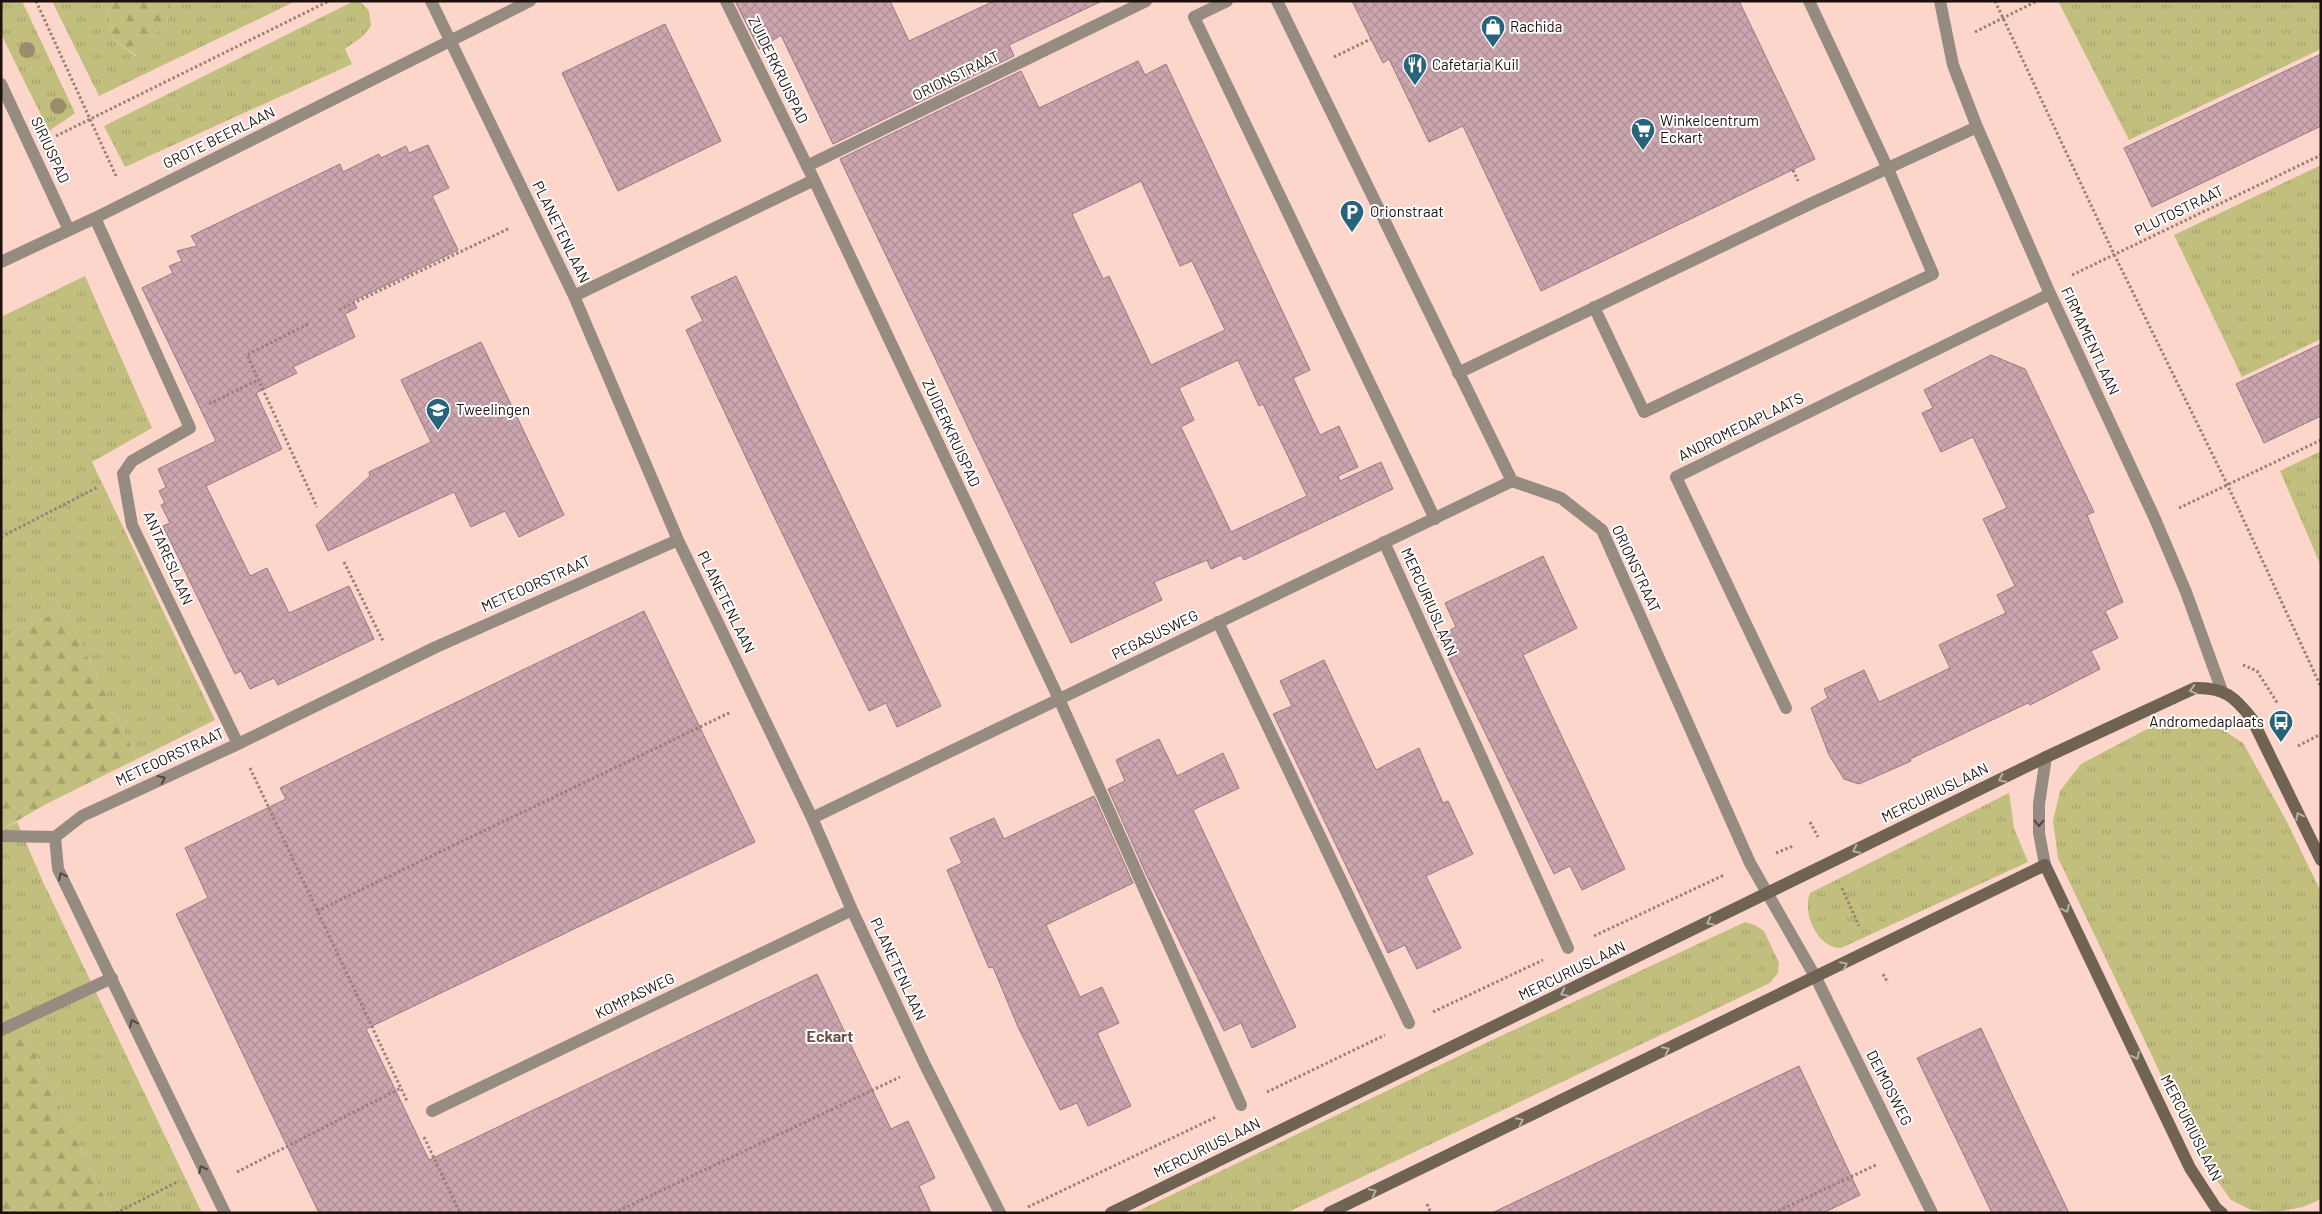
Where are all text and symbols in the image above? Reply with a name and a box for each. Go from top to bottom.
street label: ZUIDERKRUISPAD [745,13,813,126]
shop icon: Rachida [1480,14,1506,48]
place label: Rachida [1510,17,1562,35]
street label: ORIONSTRAAT [909,46,1002,104]
restaurant icon: Cafetaria Kuil [1402,52,1428,86]
place label: Cafetaria Kuil [1432,55,1519,73]
street label: GROTE BEERLAAN [160,102,278,172]
place label: Winkelcentrum Eckart [1660,111,1759,146]
street label: SIRIUSPAD [28,114,74,186]
supermarket icon: Winkelcentrum Eckart [1630,117,1656,151]
street label: PLANETENLAAN [529,178,594,286]
street label: PLUTOSTRAAT [2131,181,2226,239]
parking icon: Orionstraat [1339,199,1365,233]
place label: Orionstraat [1370,202,1444,220]
street label: FIRMAMENTLAAN [2058,284,2124,398]
street label: ZUIDERKRUISPAD [919,376,985,489]
street label: ANDROMEDAPLAATS [1675,388,1806,464]
school or university icon: Tweelingen [425,397,451,431]
place label: Tweelingen [456,400,530,418]
street label: ANTARESLAAN [140,508,198,607]
street label: ORIONSTRAAT [1609,522,1665,615]
street label: MERCURIUSLAAN [1398,545,1462,659]
street label: PLANETENLAAN [694,548,759,656]
street label: METEOORSTRAAT [478,551,593,615]
street label: PEGASUSWEG [1108,605,1201,663]
one-way arrow [2189,684,2197,695]
bus stop icon: Andromedaplaats [2268,709,2294,743]
place label: Andromedaplaats [2149,712,2264,730]
street label: METEOORSTRAAT [112,723,227,789]
street label: MERCURIUSLAAN [1878,758,1991,826]
one-way arrow [1998,773,2007,783]
one-way arrow [157,775,166,785]
one-way arrow [2295,813,2305,822]
one-way arrow [2034,820,2044,827]
one-way arrow [1852,844,1861,855]
one-way arrow [58,872,68,881]
one-way arrow [2060,904,2071,913]
street label: PLANETENLAAN [867,914,931,1023]
one-way arrow [1706,916,1715,926]
street label: MERCURIUSLAAN [1515,936,1628,1004]
one-way arrow [1839,960,1848,971]
street label: KOMPASWEG [592,968,677,1022]
one-way arrow [1560,987,1569,997]
one-way arrow [129,1019,139,1028]
district label: Eckart [807,1026,853,1045]
one-way arrow [1661,1046,1670,1057]
street label: DEIMOSWEG [1863,1047,1917,1128]
one-way arrow [2130,1051,2141,1060]
street label: MERCURIUSLAAN [2157,1071,2226,1184]
street label: MERCURIUSLAAN [1150,1113,1263,1181]
one-way arrow [1514,1117,1523,1127]
one-way arrow [198,1165,209,1174]
one-way arrow [1368,1187,1377,1198]

